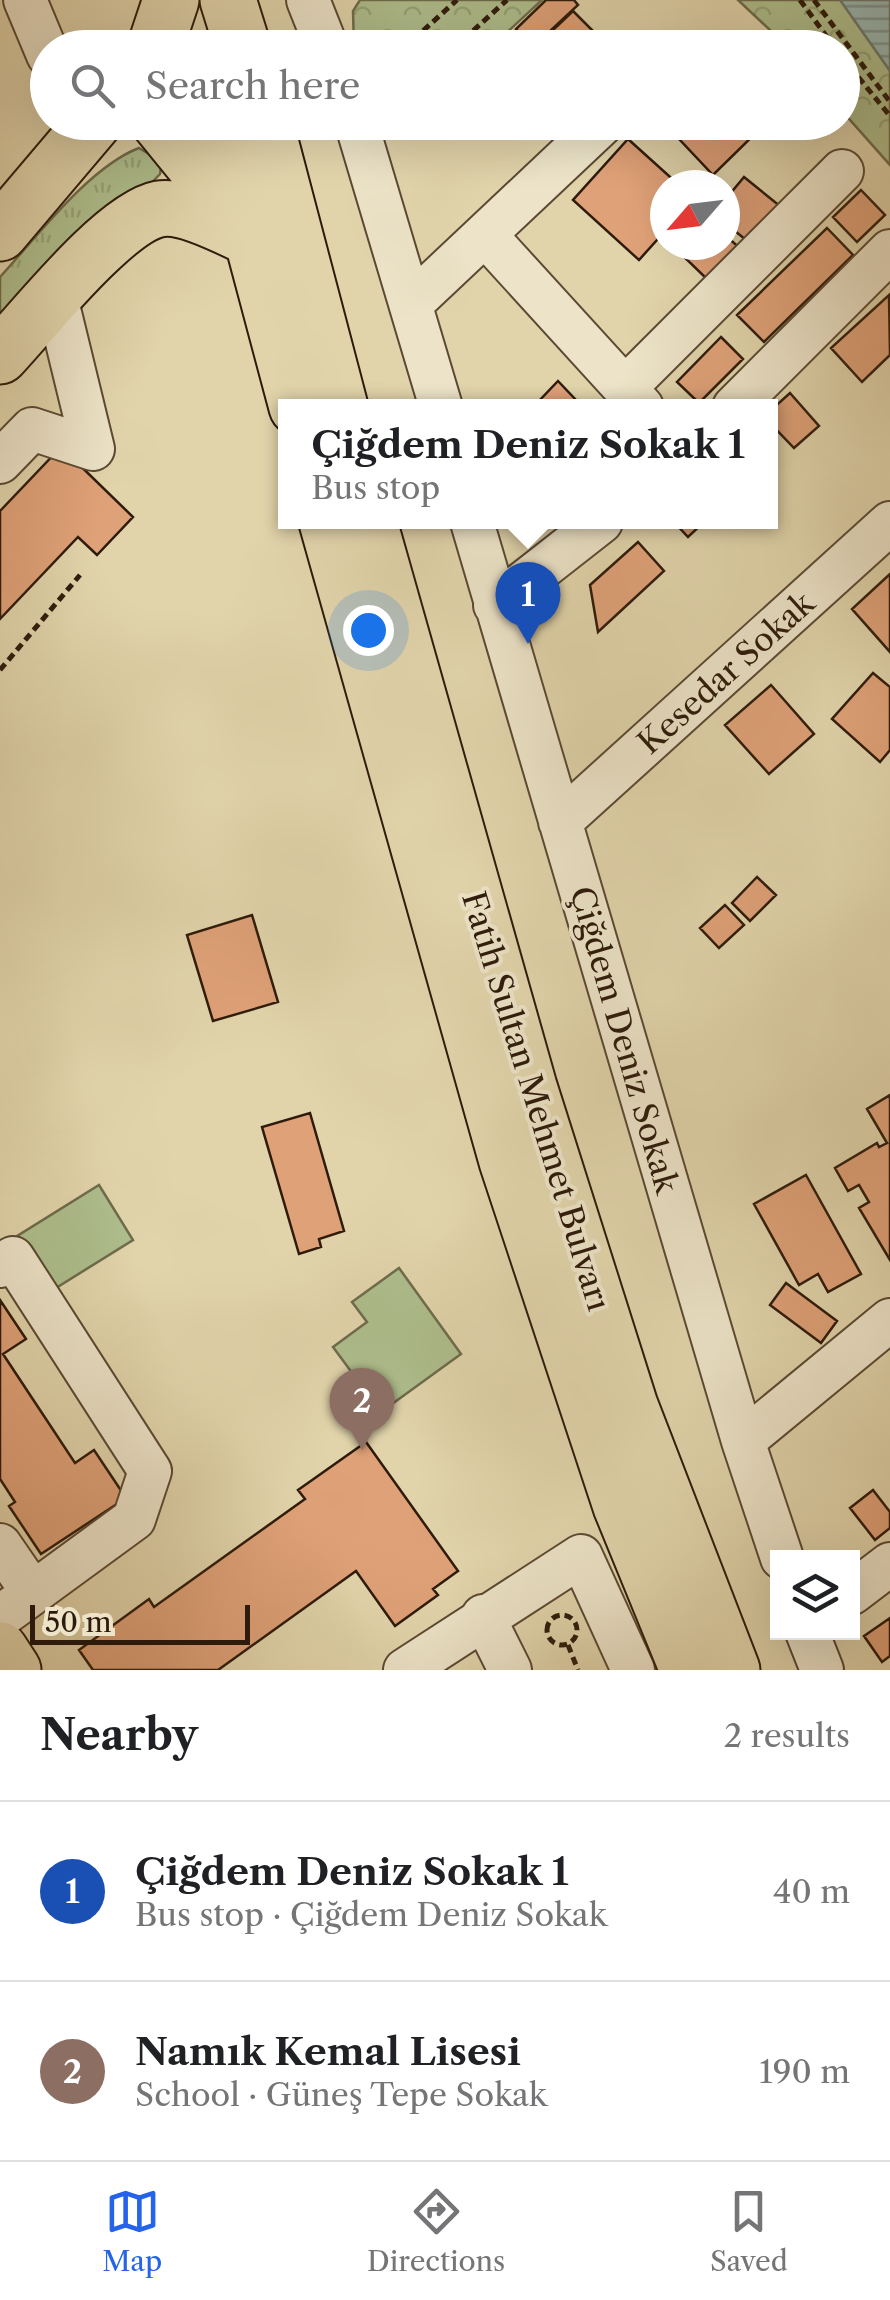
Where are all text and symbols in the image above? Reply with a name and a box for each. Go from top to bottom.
search box [30,30,860,140]
icon: search [65,58,120,113]
text: Search here [145,62,360,109]
north arrow [650,170,740,260]
popup [278,399,778,529]
text: Çiğdem Deniz Sokak 1 [311,421,745,468]
text: Bus stop [311,468,440,507]
pin: 1 [496,562,560,644]
street label: Kesedar Sokak [630,582,823,762]
your location [343,605,394,656]
street label: Çiğdem Deniz Sokak [562,882,687,1199]
street label: Fatih Sultan Mehmet Bulvarı [454,887,619,1315]
pin: 2 [330,1368,394,1450]
map controls [770,1550,860,1640]
button: layers [770,1550,860,1640]
scale bar [30,1600,250,1644]
text: 50 m [45,1605,112,1639]
text: Nearby [40,1709,198,1761]
text: 2 results [724,1716,850,1755]
text: Çiğdem Deniz Sokak 1 [135,1848,569,1895]
text: 1 [65,1872,80,1911]
text: 40 m [773,1872,850,1911]
text: Bus stop · Çiğdem Deniz Sokak [135,1895,607,1934]
text: Namık Kemal Lisesi [135,2028,521,2075]
text: 2 [63,2052,82,2091]
text: 190 m [759,2052,850,2091]
text: School · Güneş Tepe Sokak [135,2075,547,2114]
tab: Map [102,2184,162,2278]
tab: Directions [367,2184,505,2278]
tab: Saved [710,2184,788,2278]

